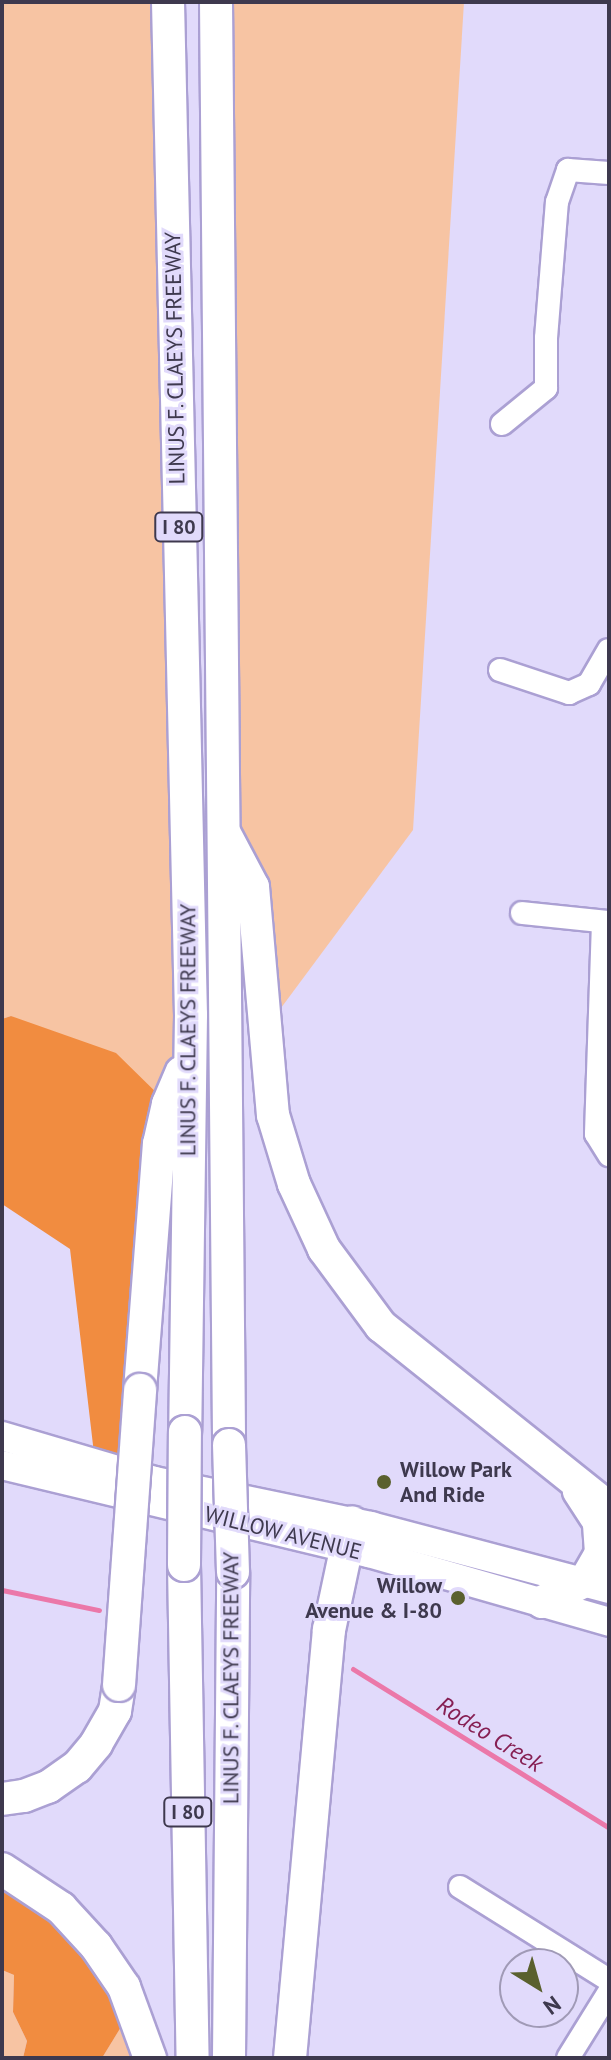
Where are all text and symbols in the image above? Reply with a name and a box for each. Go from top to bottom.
street label: LINUS F. CLAEYS FREEWAY [160,231,190,485]
road number: I 80 [153,511,205,543]
street label: LINUS F. CLAEYS FREEWAY [175,903,201,1157]
place label: Willow Park And Ride [400,1456,512,1508]
marker: Willow Park And Ride [375,1473,393,1491]
street label: WILLOW AVENUE [201,1501,365,1565]
street label: LINUS F. CLAEYS FREEWAY [218,1551,244,1805]
place label: Willow Avenue & I-80 [305,1572,442,1624]
marker: Willow Avenue & I-80 [449,1589,467,1607]
water label: Rodeo Creek [432,1690,548,1778]
road number: I 80 [162,1796,214,1828]
north arrow [499,1948,579,2028]
text: N [538,1990,566,2021]

